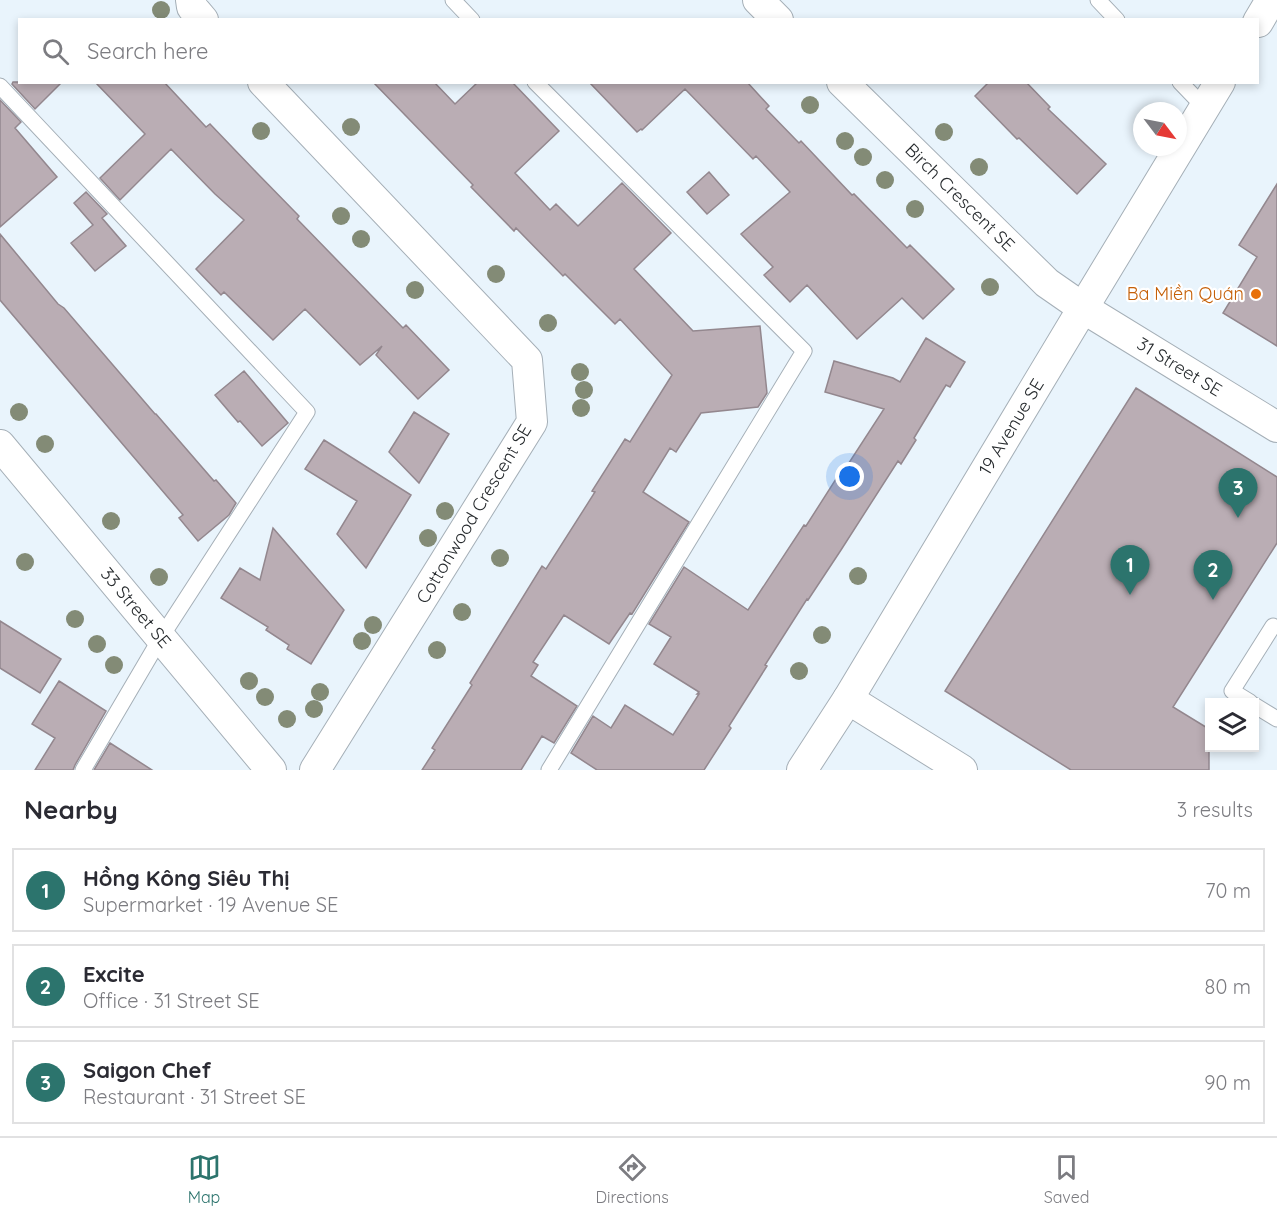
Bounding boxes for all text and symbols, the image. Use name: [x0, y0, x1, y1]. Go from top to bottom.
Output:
search box: [18, 18, 1259, 84]
icon: search: [39, 35, 72, 68]
text: Search here: [87, 37, 208, 65]
north arrow: [1133, 102, 1187, 156]
street label: Birch Crescent SE: [900, 138, 1020, 256]
place label: Ba Miền Quán: [1127, 282, 1244, 305]
marker: Ba Miền Quán: [1249, 287, 1263, 301]
street label: 31 Street SE: [1133, 332, 1226, 401]
street label: 19 Avenue SE: [973, 374, 1049, 479]
street label: Cottonwood Crescent SE: [411, 420, 536, 608]
your location: [835, 462, 864, 491]
pin: 3: [1218, 468, 1258, 518]
pin: 1: [1110, 546, 1150, 595]
pin: 2: [1194, 550, 1232, 600]
street label: 33 Street SE: [96, 562, 176, 653]
map controls: [1205, 698, 1259, 752]
button: layers: [1205, 698, 1259, 752]
text: Nearby: [24, 793, 118, 826]
text: 3 results: [1177, 797, 1253, 822]
text: Hồng Kông Siêu Thị: [83, 864, 290, 892]
text: 1: [42, 878, 49, 903]
text: 70 m: [1205, 878, 1251, 903]
text: Supermarket · 19 Avenue SE: [83, 892, 338, 917]
text: Excite: [83, 960, 145, 988]
text: 2: [40, 974, 51, 999]
text: 80 m: [1205, 974, 1251, 999]
text: Office · 31 Street SE: [83, 988, 260, 1013]
text: Saigon Chef: [83, 1056, 211, 1084]
text: 3: [40, 1070, 51, 1095]
text: 90 m: [1204, 1070, 1251, 1095]
text: Restaurant · 31 Street SE: [83, 1084, 306, 1109]
tab: Map: [188, 1151, 221, 1207]
tab: Directions: [596, 1151, 669, 1207]
tab: Saved: [1044, 1151, 1089, 1207]

